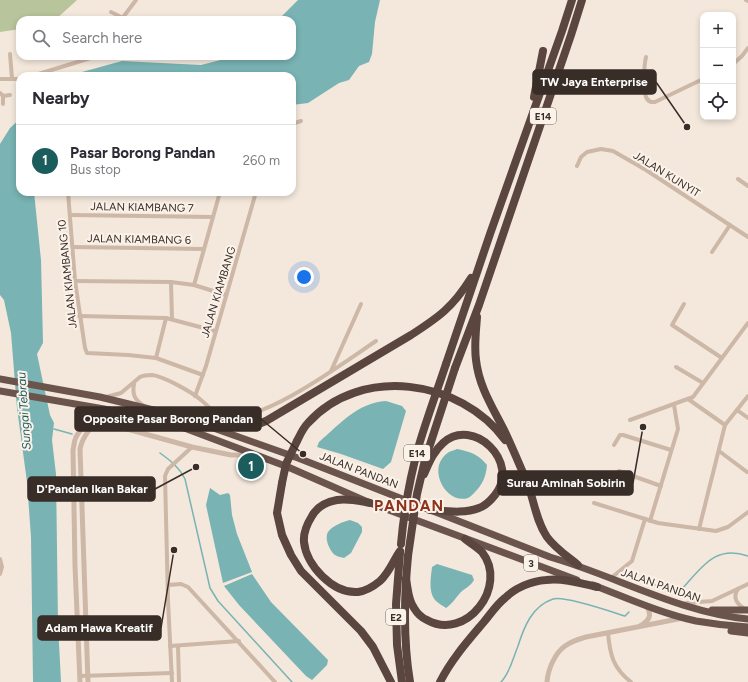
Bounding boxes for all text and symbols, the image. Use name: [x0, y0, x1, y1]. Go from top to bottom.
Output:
map controls: [700, 12, 736, 120]
button: +: [700, 12, 736, 48]
search box: [16, 16, 296, 60]
icon: search: [30, 27, 52, 49]
text: Search here: [62, 29, 142, 47]
button: −: [700, 48, 736, 84]
callout: TW Jaya Enterprise: [533, 70, 656, 94]
text: TW Jaya Enterprise: [540, 75, 648, 89]
button: locate: [700, 84, 736, 120]
text: Nearby: [32, 88, 90, 108]
road number: E14: [530, 108, 556, 124]
text: Pasar Borong Pandan: [70, 144, 215, 162]
street label: JALAN KUNYIT: [631, 149, 702, 200]
text: 1: [42, 153, 48, 168]
text: 260 m: [243, 153, 280, 168]
text: Bus stop: [70, 162, 121, 177]
street label: JALAN KIAMBANG 7: [90, 200, 194, 215]
street label: JALAN KIAMBANG 10: [55, 219, 80, 329]
street label: JALAN KIAMBANG 6: [87, 232, 191, 247]
street label: JALAN KIAMBANG: [198, 245, 239, 339]
your location: [294, 267, 314, 287]
water label: Sungai Tebrau: [14, 371, 34, 450]
callout: Opposite Pasar Borong Pandan: [75, 407, 261, 431]
text: Opposite Pasar Borong Pandan: [83, 412, 253, 426]
road number: E14: [404, 445, 430, 461]
street label: JALAN PANDAN: [318, 449, 400, 491]
pin: 1: [238, 451, 264, 481]
callout: Surau Aminah Sobirin: [498, 471, 633, 495]
text: Surau Aminah Sobirin: [507, 476, 626, 490]
callout: D'Pandan Ikan Bakar: [28, 477, 155, 501]
text: D'Pandan Ikan Bakar: [36, 482, 148, 496]
district label: PANDAN: [374, 497, 444, 515]
road number: 3: [524, 555, 538, 571]
street label: JALAN PANDAN: [619, 566, 702, 605]
road number: E2: [386, 609, 406, 625]
callout: Adam Hawa Kreatif: [38, 616, 161, 640]
text: Adam Hawa Kreatif: [45, 621, 153, 635]

